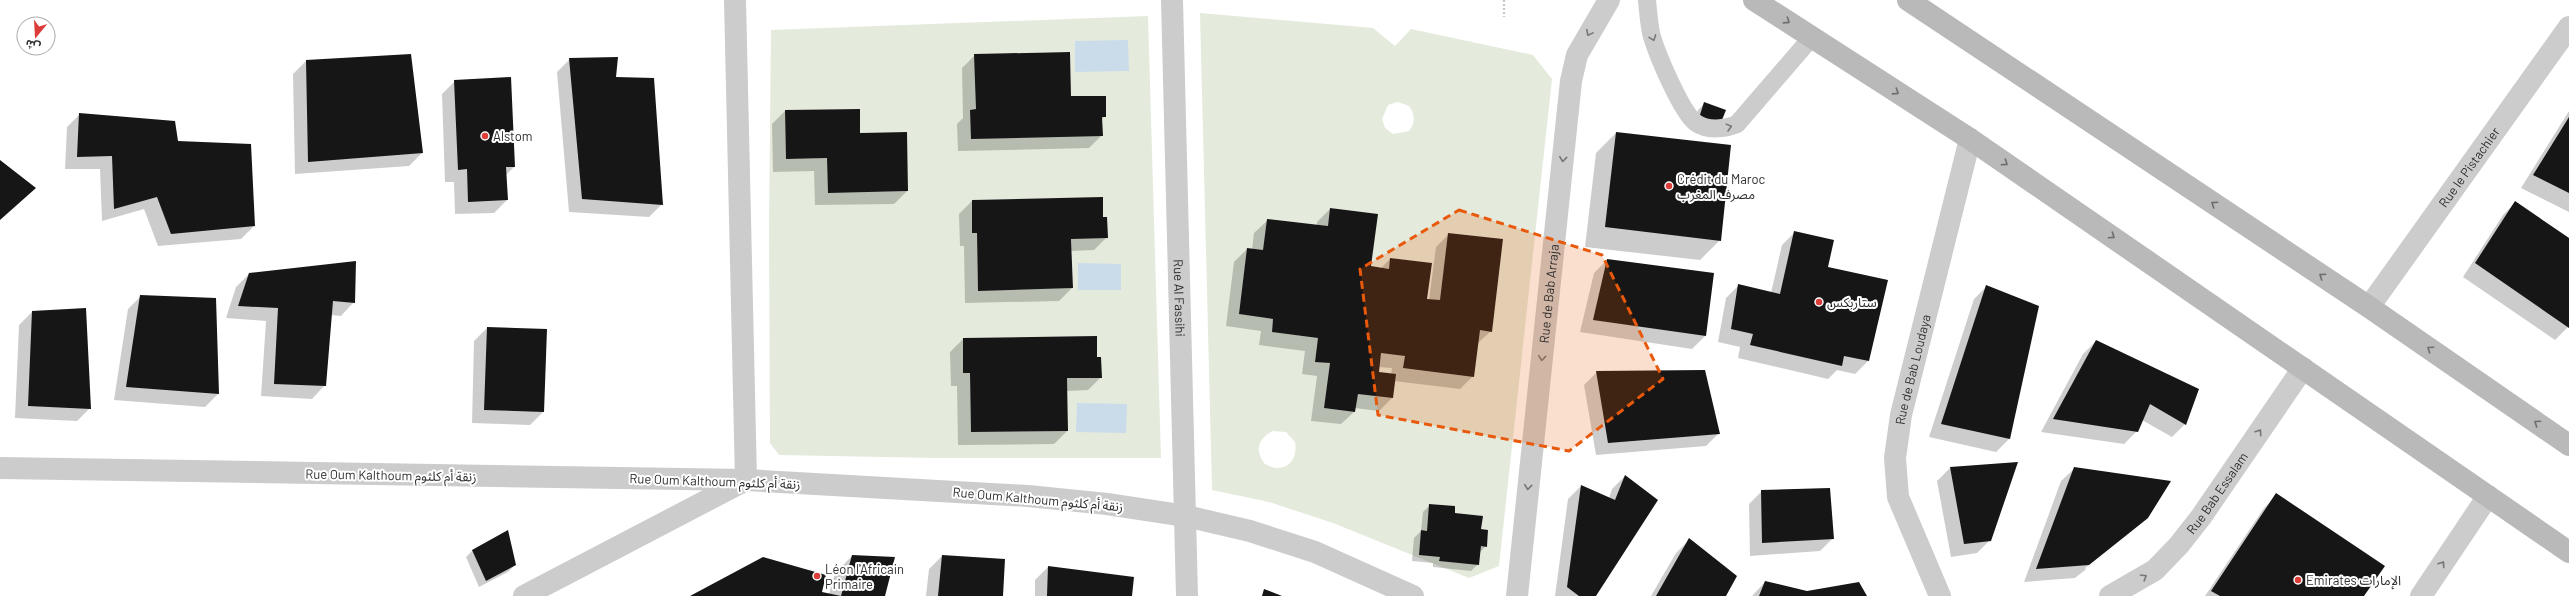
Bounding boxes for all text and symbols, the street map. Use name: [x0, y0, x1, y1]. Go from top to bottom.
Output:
north arrow: [16, 16, 56, 56]
one-way arrow: [1783, 16, 1790, 24]
one-way arrow: [1586, 29, 1594, 36]
one-way arrow: [1649, 35, 1657, 42]
text: ش: [24, 37, 42, 54]
one-way arrow: [1892, 87, 1899, 94]
one-way arrow: [1726, 123, 1732, 131]
street label: Rue le Pistachier: [2435, 124, 2503, 210]
place label: Alstom: [493, 128, 533, 144]
marker: Alstom: [480, 131, 490, 141]
one-way arrow: [1558, 156, 1567, 162]
one-way arrow: [2000, 158, 2007, 165]
place label: Crédit du Maroc مصرف المغرب: [1677, 171, 1766, 202]
marker: Crédit du Maroc مصرف المغرب: [1664, 181, 1674, 191]
one-way arrow: [2211, 201, 2218, 209]
one-way arrow: [2108, 232, 2115, 239]
street label: Rue de Bab Arraja: [1536, 243, 1562, 344]
street label: Rue Al Fassihi: [1171, 259, 1188, 337]
one-way arrow: [2320, 274, 2327, 281]
place label: ستاربكس: [1827, 294, 1877, 311]
marker: ستاربكس: [1814, 297, 1824, 307]
street label: Rue de Bab Loudaya: [1892, 313, 1934, 426]
one-way arrow: [2427, 346, 2434, 354]
one-way arrow: [1537, 355, 1546, 361]
one-way arrow: [2534, 420, 2541, 428]
one-way arrow: [2254, 430, 2261, 437]
street label: Rue Bab Essalam: [2183, 449, 2251, 537]
street label: Rue Oum Kalthoum زنقة أم كلثوم: [305, 466, 477, 486]
street label: Rue Oum Kalthoum زنقة أم كلثوم: [629, 470, 801, 494]
street label: Rue Oum Kalthoum زنقة أم كلثوم: [952, 484, 1124, 516]
one-way arrow: [1524, 484, 1533, 490]
place label: Léon l'Africain Primaire: [825, 561, 904, 592]
one-way arrow: [2438, 561, 2445, 568]
marker: Léon l'Africain Primaire: [812, 571, 822, 581]
place label: Emirates الإمارات: [2306, 572, 2401, 590]
one-way arrow: [2140, 574, 2147, 582]
marker: Emirates الإمارات: [2293, 575, 2303, 585]

